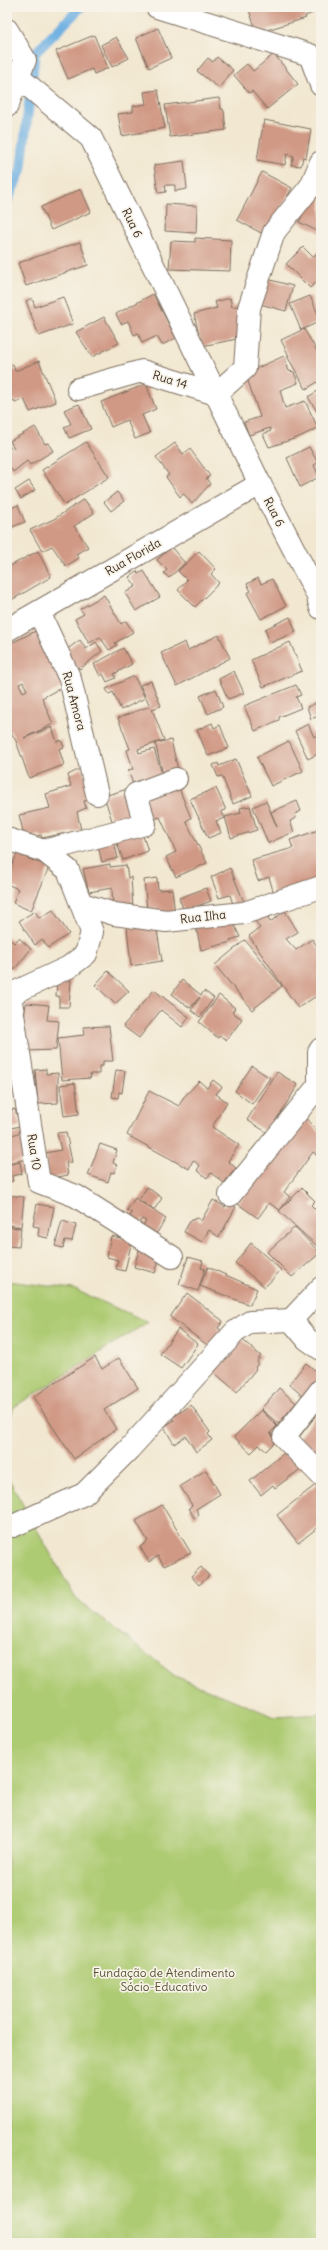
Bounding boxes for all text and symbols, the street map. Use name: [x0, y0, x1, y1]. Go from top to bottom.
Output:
street label: Rua 6: [119, 205, 146, 240]
street label: Rua 14: [151, 367, 190, 392]
street label: Rua 6: [261, 494, 288, 529]
street label: Rua Florida: [102, 535, 163, 579]
street label: Rua Amora: [59, 670, 90, 732]
street label: Rua Ilha: [179, 907, 227, 926]
street label: Rua 10: [24, 1133, 45, 1171]
park label: Fundação de Atendimento Sócio-Educativo: [93, 1965, 235, 1994]

